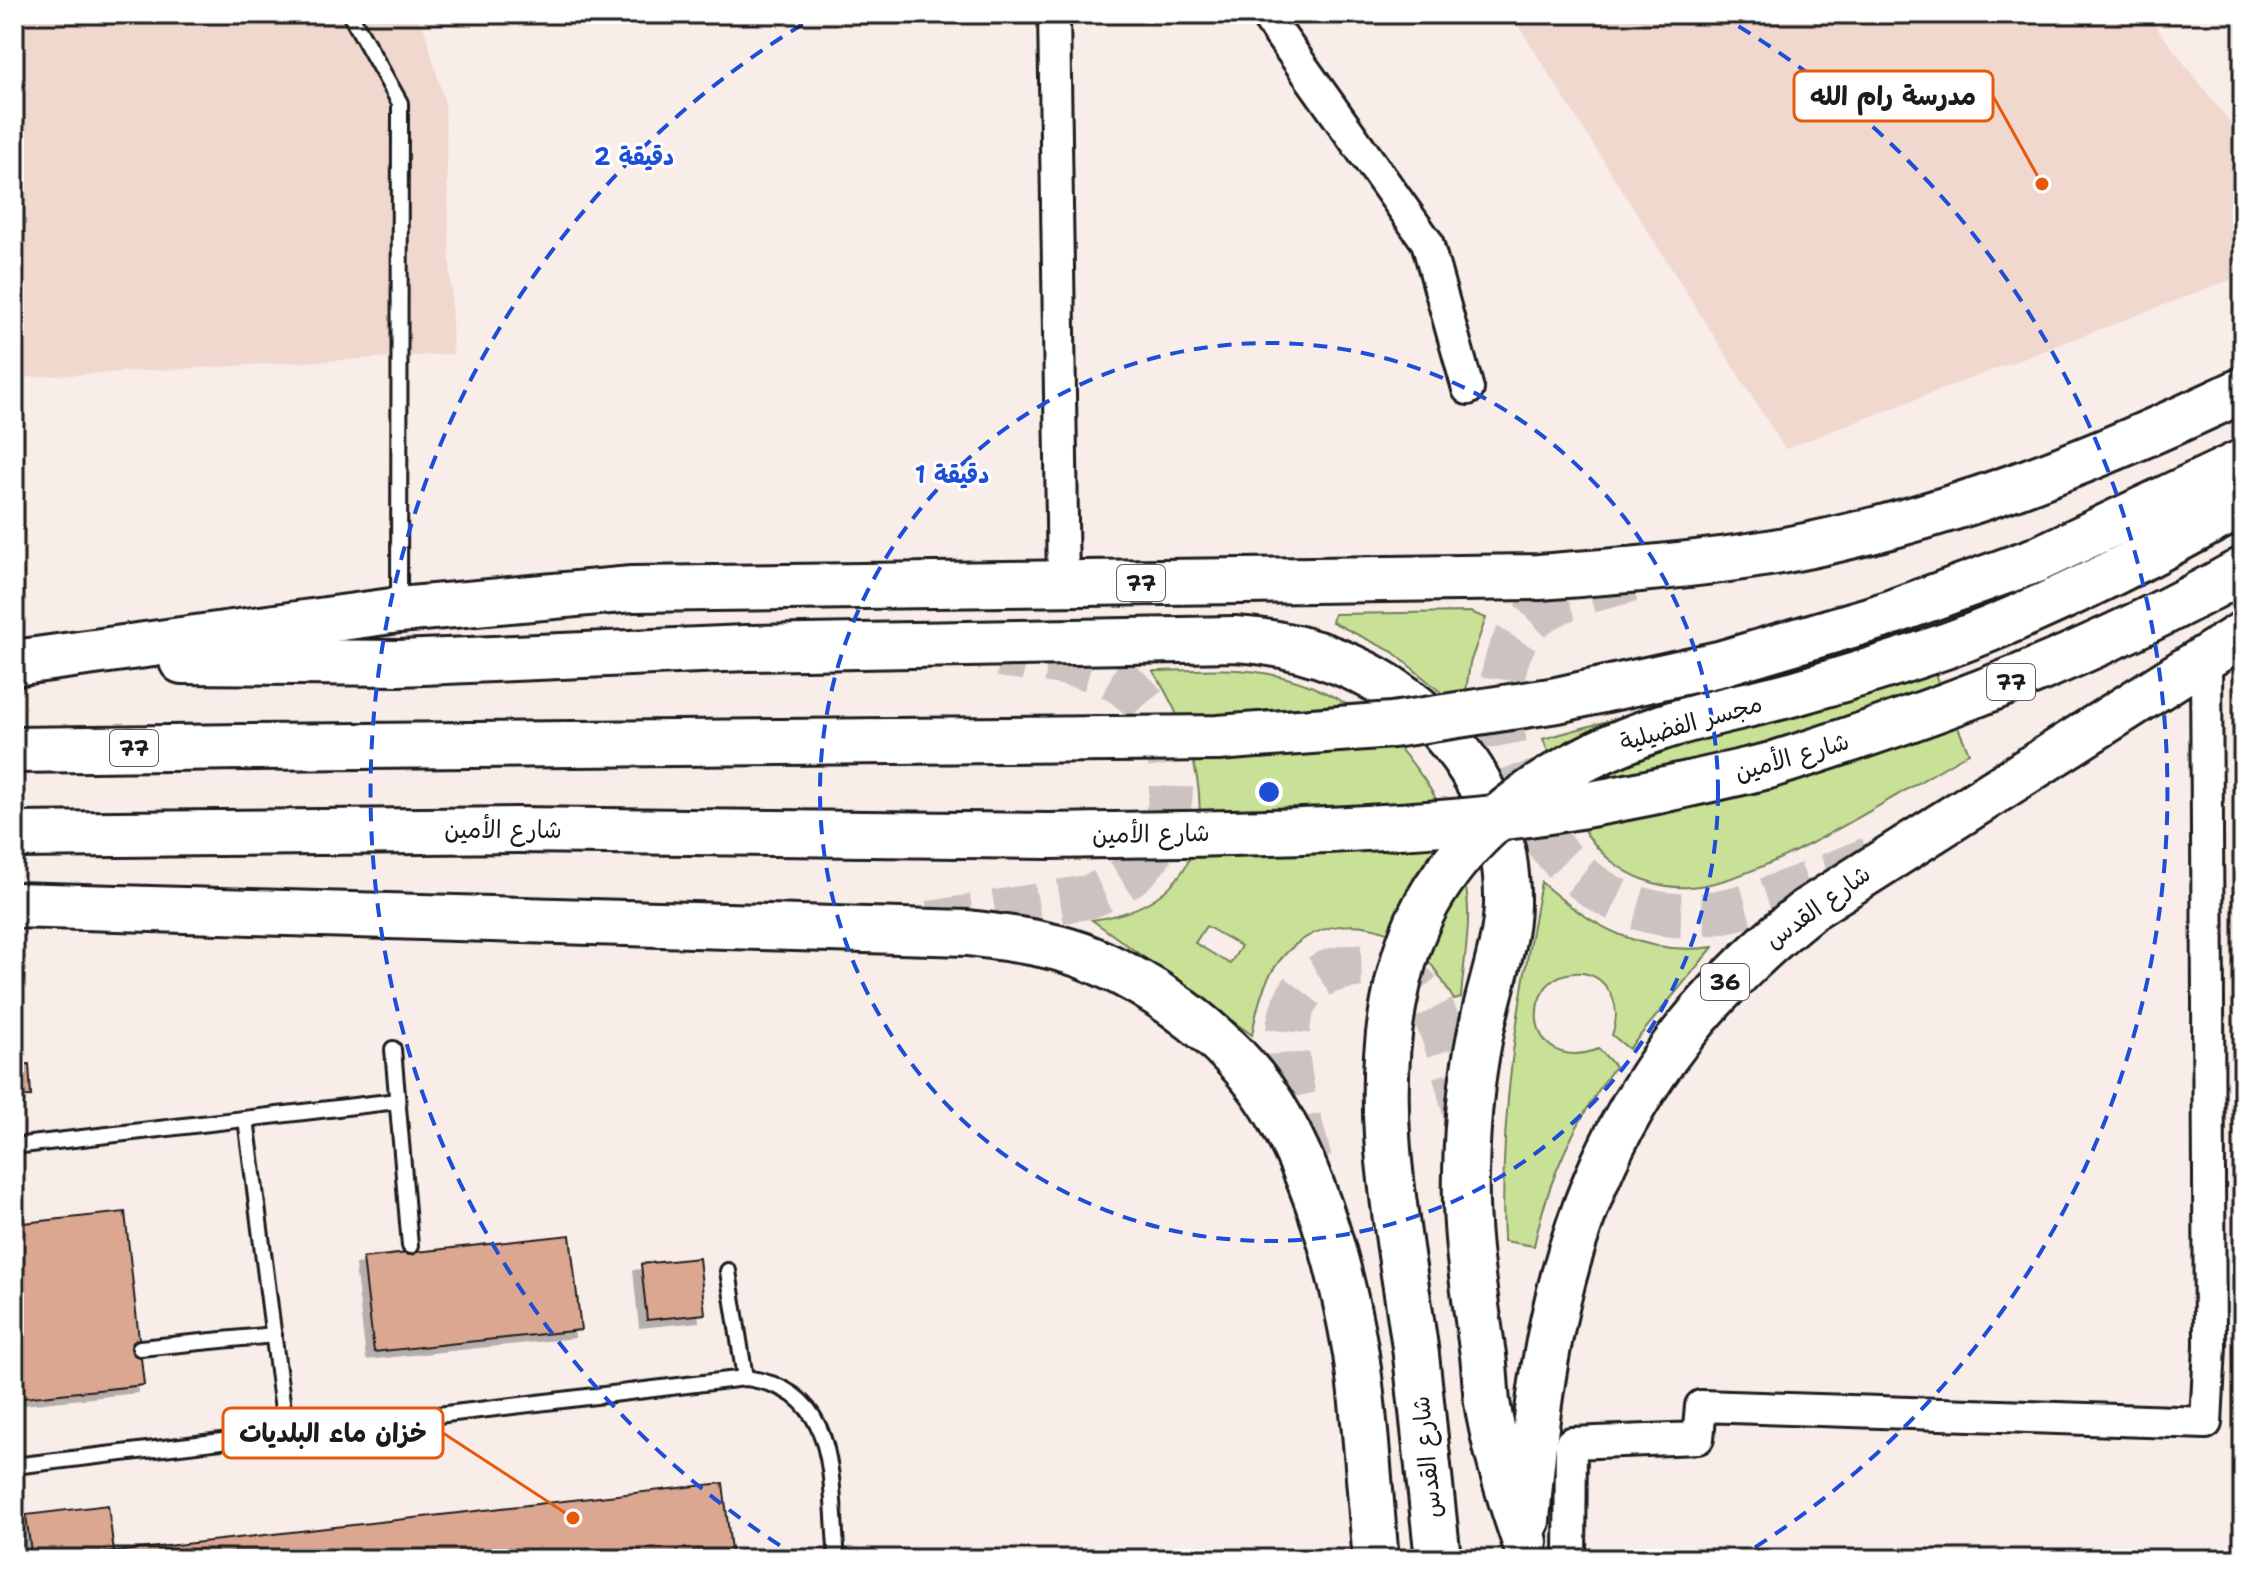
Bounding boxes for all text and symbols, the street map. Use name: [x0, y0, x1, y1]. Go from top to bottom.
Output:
callout: مدرسة رام الله: [1794, 71, 1993, 121]
text: مدرسة رام الله: [1810, 78, 1976, 116]
text: 2 دقيقة: [594, 141, 674, 173]
text: 1 دقيقة: [915, 459, 989, 491]
road number: 77: [1117, 565, 1165, 601]
road number: 77: [1987, 664, 2035, 700]
street label: مجسر الفضيلية: [1616, 687, 1766, 759]
street label: شارع الأمين: [1731, 724, 1853, 790]
road number: 77: [110, 730, 158, 766]
centre of rings: [1255, 778, 1283, 806]
street label: شارع الأمين: [444, 813, 562, 847]
street label: شارع الأمين: [1092, 816, 1210, 852]
street label: شارع القدس: [1759, 858, 1878, 957]
road number: 36: [1701, 964, 1749, 1000]
street label: شارع القدس: [1405, 1394, 1450, 1520]
callout: خزان ماء البلديات: [223, 1408, 443, 1458]
text: خزان ماء البلديات: [239, 1415, 427, 1450]

